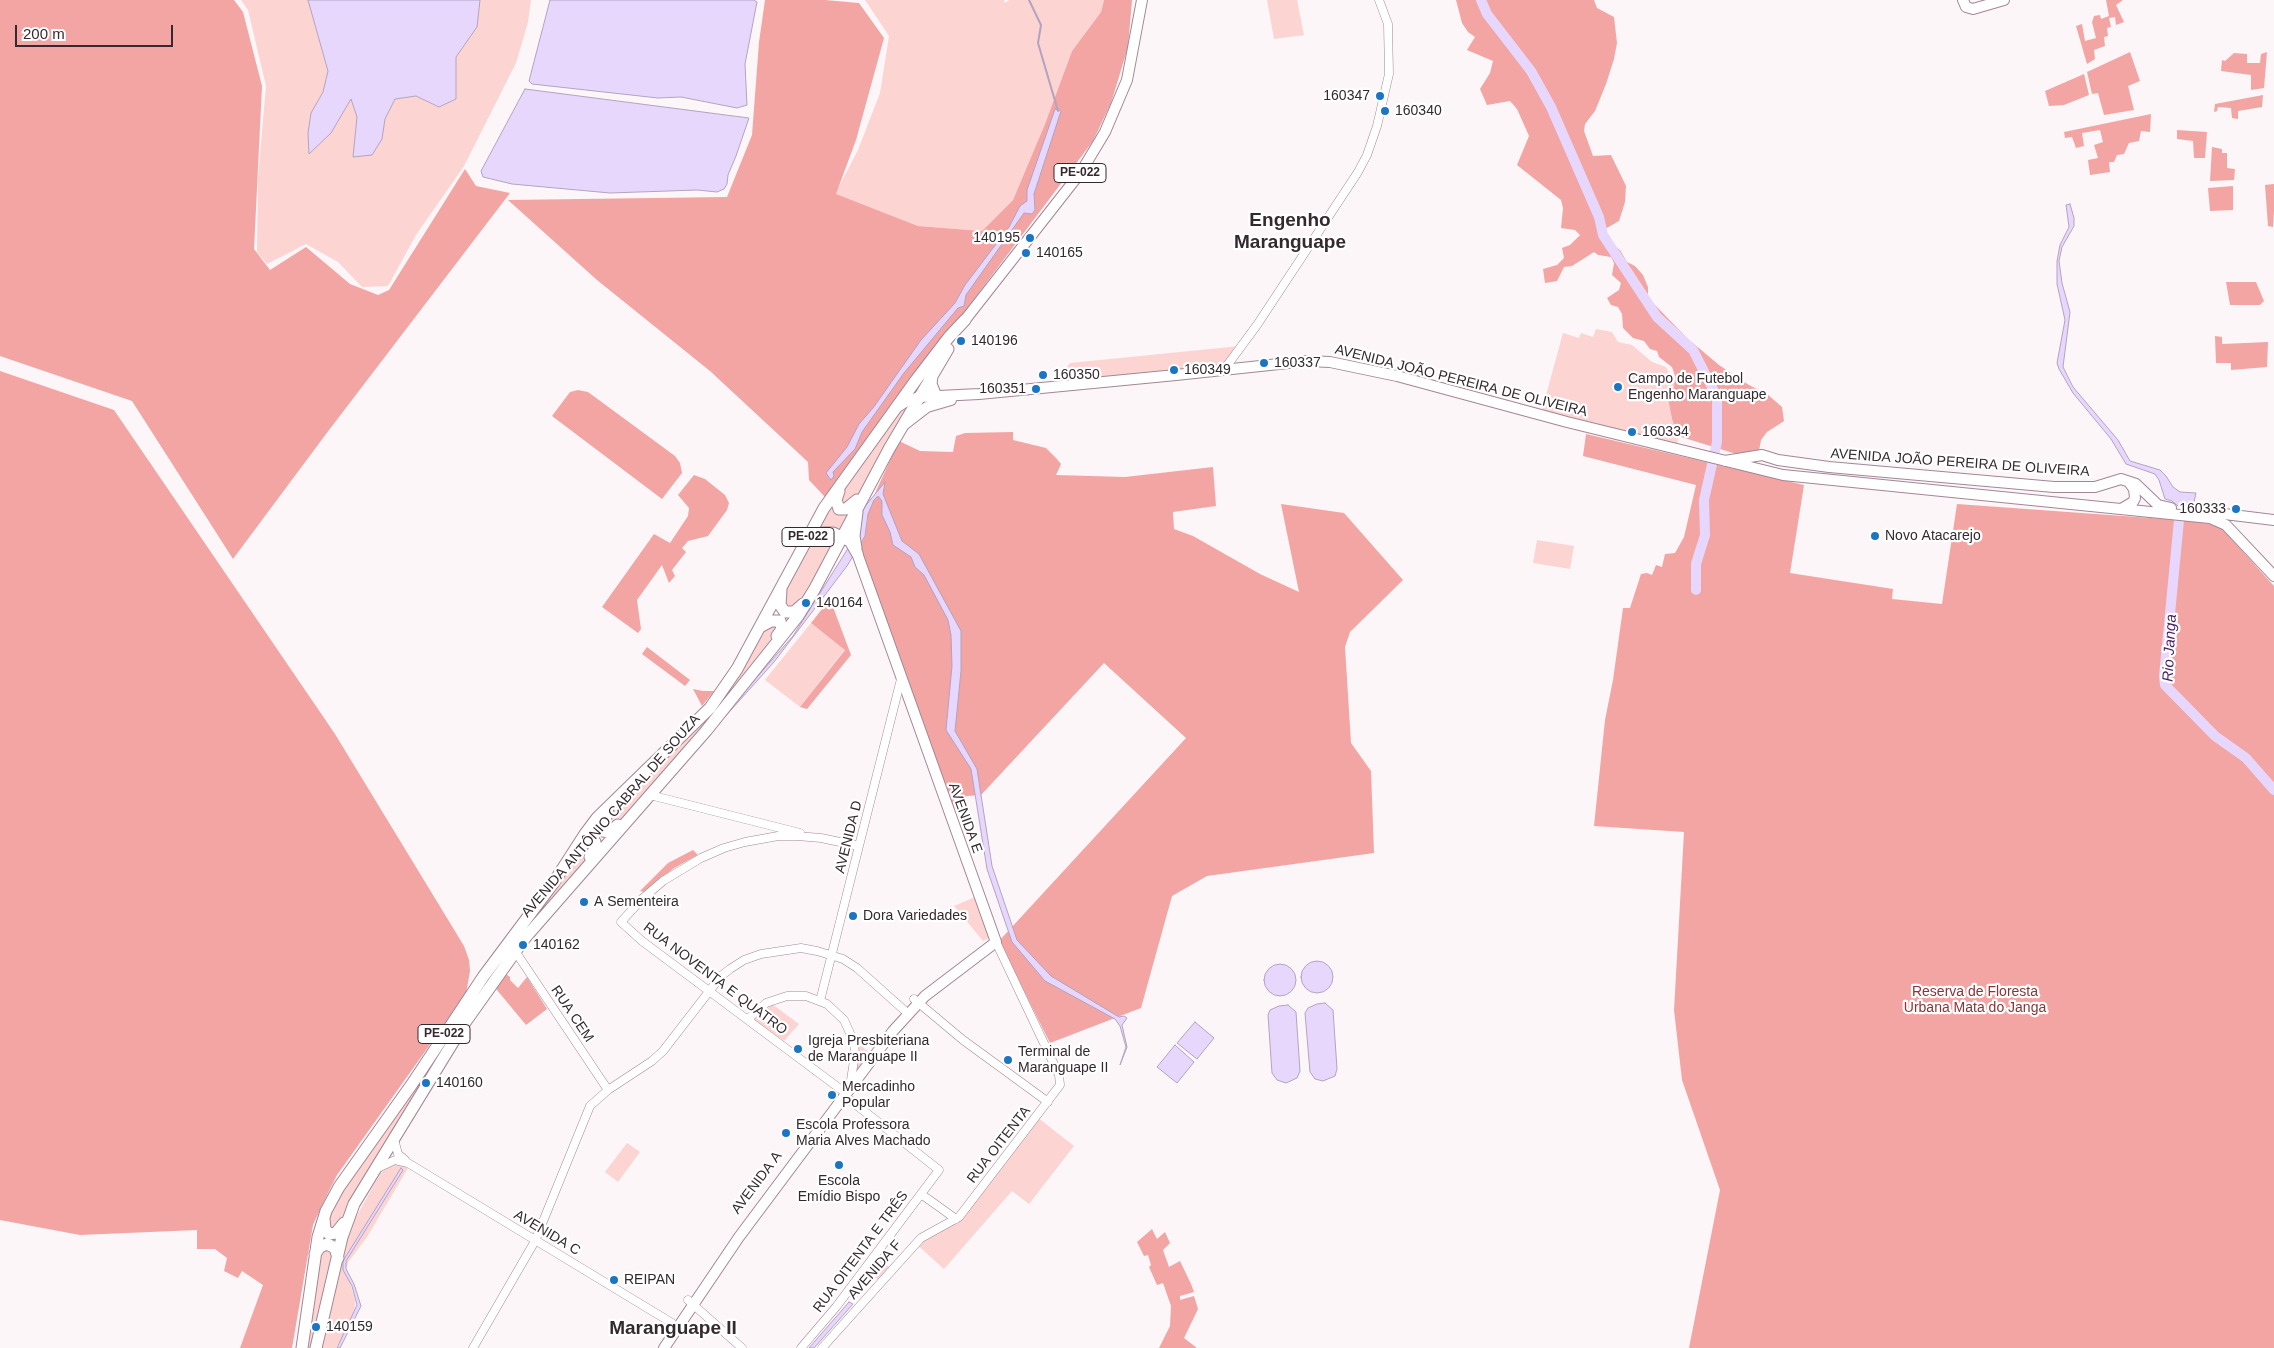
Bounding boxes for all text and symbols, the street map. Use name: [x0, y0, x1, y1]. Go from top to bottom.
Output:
scale bar: [18, 15, 175, 47]
text: 200 m: [23, 25, 65, 42]
place label: 160347: [1323, 88, 1370, 104]
marker: 160347: [1374, 90, 1386, 102]
place label: 160340: [1395, 103, 1442, 119]
marker: 160340: [1379, 105, 1391, 117]
road number: PE-022: [1054, 164, 1106, 182]
district label: Engenho Maranguape: [1234, 210, 1346, 254]
place label: 140195: [973, 230, 1020, 246]
marker: 140195: [1024, 232, 1036, 244]
place label: 140165: [1036, 245, 1083, 261]
marker: 140165: [1020, 247, 1032, 259]
place label: 140196: [971, 333, 1018, 349]
marker: 140196: [955, 335, 967, 347]
street label: AVENIDA JOÃO PEREIRA DE OLIVEIRA: [1333, 341, 1589, 421]
place label: 160337: [1274, 355, 1321, 371]
marker: 160337: [1258, 357, 1270, 369]
place label: 160349: [1184, 362, 1231, 378]
marker: 160349: [1168, 364, 1180, 376]
place label: 160350: [1053, 367, 1100, 383]
marker: 160350: [1037, 369, 1049, 381]
place label: Campo de Futebol Engenho Maranguape: [1628, 371, 1767, 404]
place label: 160351: [979, 381, 1026, 397]
marker: Campo de Futebol Engenho Maranguape: [1612, 381, 1624, 393]
marker: 160351: [1030, 383, 1042, 395]
place label: 160334: [1642, 424, 1689, 440]
marker: 160334: [1626, 426, 1638, 438]
street label: AVENIDA JOÃO PEREIRA DE OLIVEIRA: [1830, 446, 2090, 480]
place label: 160333: [2179, 501, 2226, 517]
marker: 160333: [2230, 503, 2242, 515]
road number: PE-022: [782, 528, 834, 546]
place label: Novo Atacarejo: [1885, 528, 1981, 544]
marker: Novo Atacarejo: [1869, 530, 1881, 542]
place label: 140164: [816, 595, 863, 611]
marker: 140164: [800, 597, 812, 609]
water label: Rio Janga: [2159, 614, 2181, 682]
street label: AVENIDA ANTÔNIO CABRAL DE SOUZA: [518, 711, 704, 921]
street label: AVENIDA E: [945, 781, 985, 855]
street label: AVENIDA D: [832, 799, 866, 875]
place label: A Sementeira: [594, 894, 679, 910]
marker: A Sementeira: [578, 896, 590, 908]
place label: Dora Variedades: [863, 908, 967, 924]
marker: Dora Variedades: [847, 910, 859, 922]
street label: RUA NOVENTA E QUATRO: [640, 919, 790, 1039]
place label: 140162: [533, 937, 580, 953]
marker: 140162: [517, 939, 529, 951]
street label: RUA CEM: [547, 983, 597, 1045]
park label: Reserva de Floresta Urbana Mata do Janga: [1904, 984, 2046, 1016]
road number: PE-022: [418, 1024, 470, 1044]
place label: Igreja Presbiteriana de Maranguape II: [808, 1033, 929, 1066]
marker: Igreja Presbiteriana de Maranguape II: [792, 1043, 804, 1055]
place label: Terminal de Maranguape II: [1018, 1044, 1108, 1076]
marker: Terminal de Maranguape II: [1002, 1054, 1014, 1066]
place label: 140160: [436, 1075, 483, 1091]
marker: 140160: [420, 1077, 432, 1089]
place label: Mercadinho Popular: [842, 1079, 915, 1112]
marker: Mercadinho Popular: [826, 1089, 838, 1101]
street label: RUA OITENTA: [964, 1103, 1034, 1187]
place label: Escola Professora Maria Alves Machado: [796, 1117, 931, 1150]
marker: Escola Professora Maria Alves Machado: [780, 1127, 792, 1139]
street label: AVENIDA A: [728, 1149, 786, 1217]
marker: Escola Emídio Bispo: [833, 1159, 845, 1171]
place label: Escola Emídio Bispo: [798, 1173, 880, 1206]
street label: RUA OITENTA E TRÊS: [810, 1188, 912, 1316]
street label: AVENIDA C: [511, 1207, 583, 1259]
street label: AVENIDA F: [845, 1237, 905, 1303]
place label: REIPAN: [624, 1272, 675, 1288]
marker: REIPAN: [608, 1274, 620, 1286]
district label: Maranguape II: [609, 1318, 737, 1340]
place label: 140159: [326, 1319, 373, 1335]
marker: 140159: [310, 1321, 322, 1333]

